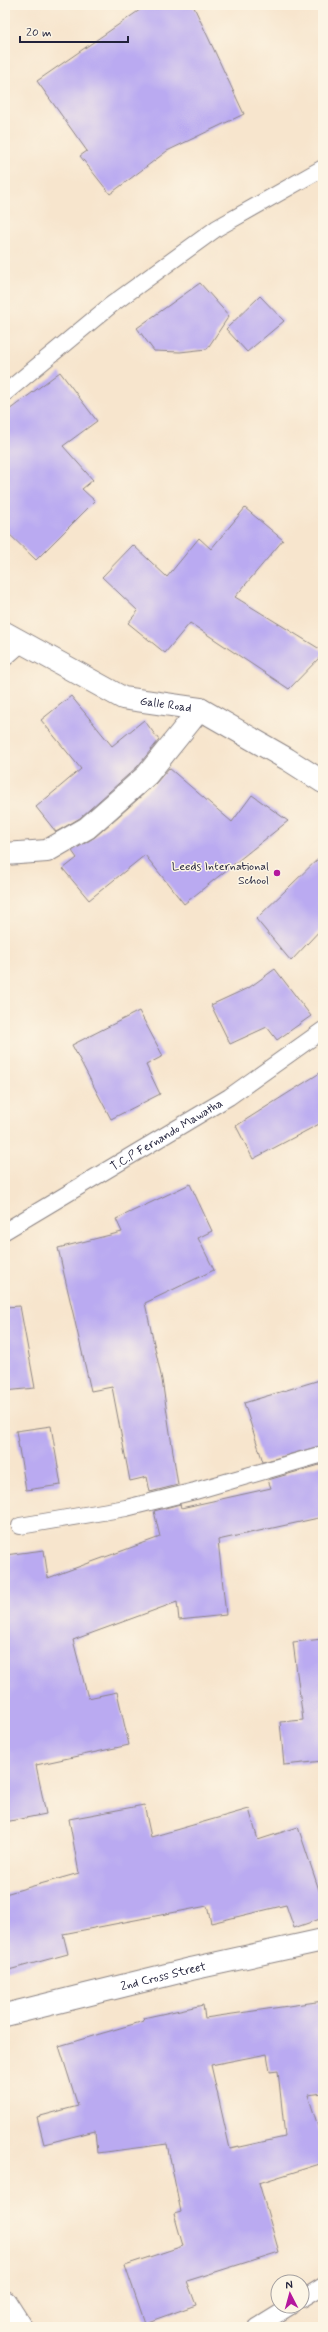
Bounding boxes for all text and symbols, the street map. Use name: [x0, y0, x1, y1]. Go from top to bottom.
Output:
scale bar: [20, 18, 128, 44]
text: 20 m: [26, 25, 52, 41]
street label: Galle Road: [139, 694, 193, 717]
place label: Leeds International School: [172, 859, 269, 889]
marker: Leeds International School: [272, 868, 282, 878]
street label: T.C.P Fernando Mawatha: [108, 1096, 226, 1175]
street label: 2nd Cross Street: [119, 1959, 208, 1995]
north arrow: [270, 2274, 310, 2314]
text: N: [285, 2278, 293, 2292]

